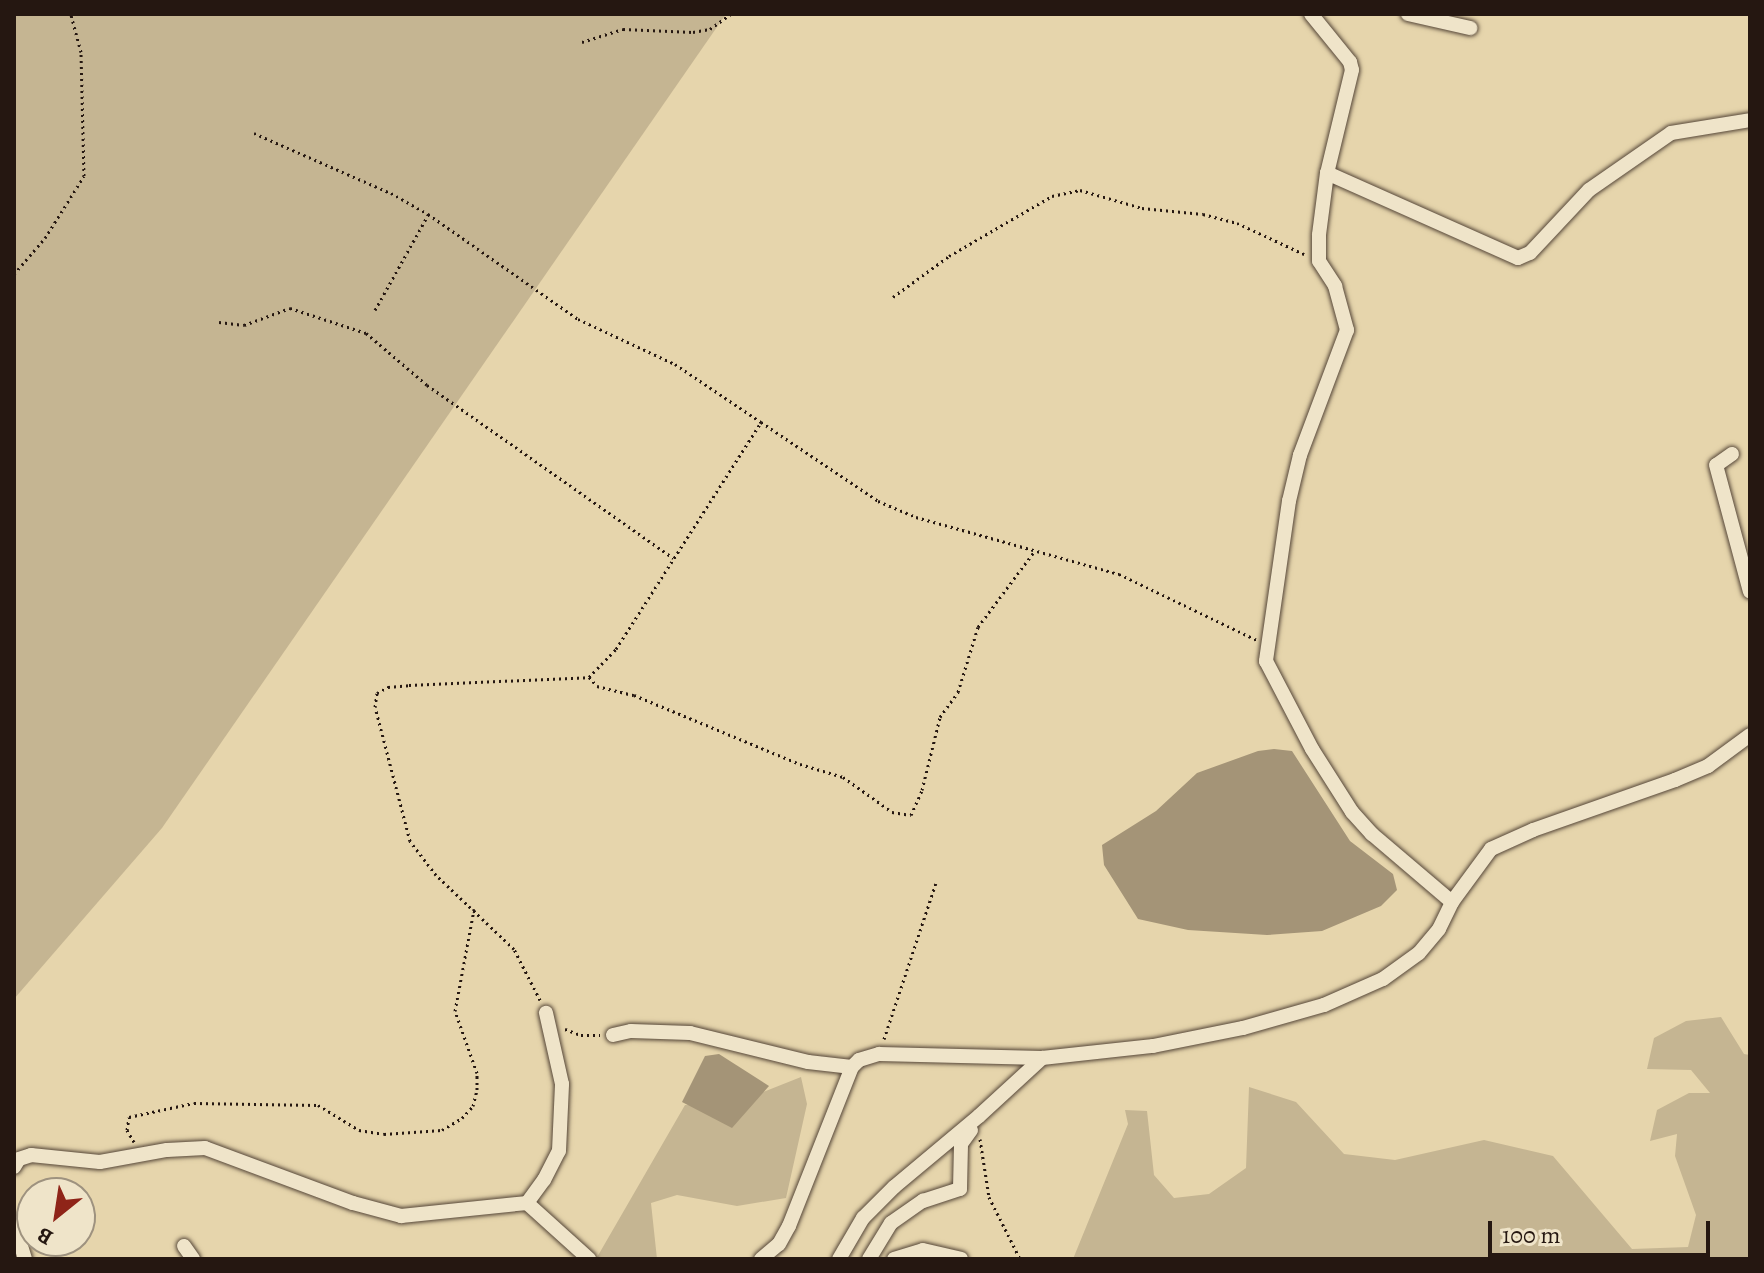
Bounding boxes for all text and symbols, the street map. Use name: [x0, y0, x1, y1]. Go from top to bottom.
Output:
north arrow: [16, 1177, 96, 1257]
scale bar: [1492, 1205, 1714, 1255]
text: 100 m: [1502, 1219, 1561, 1251]
text: B: [32, 1220, 58, 1252]

